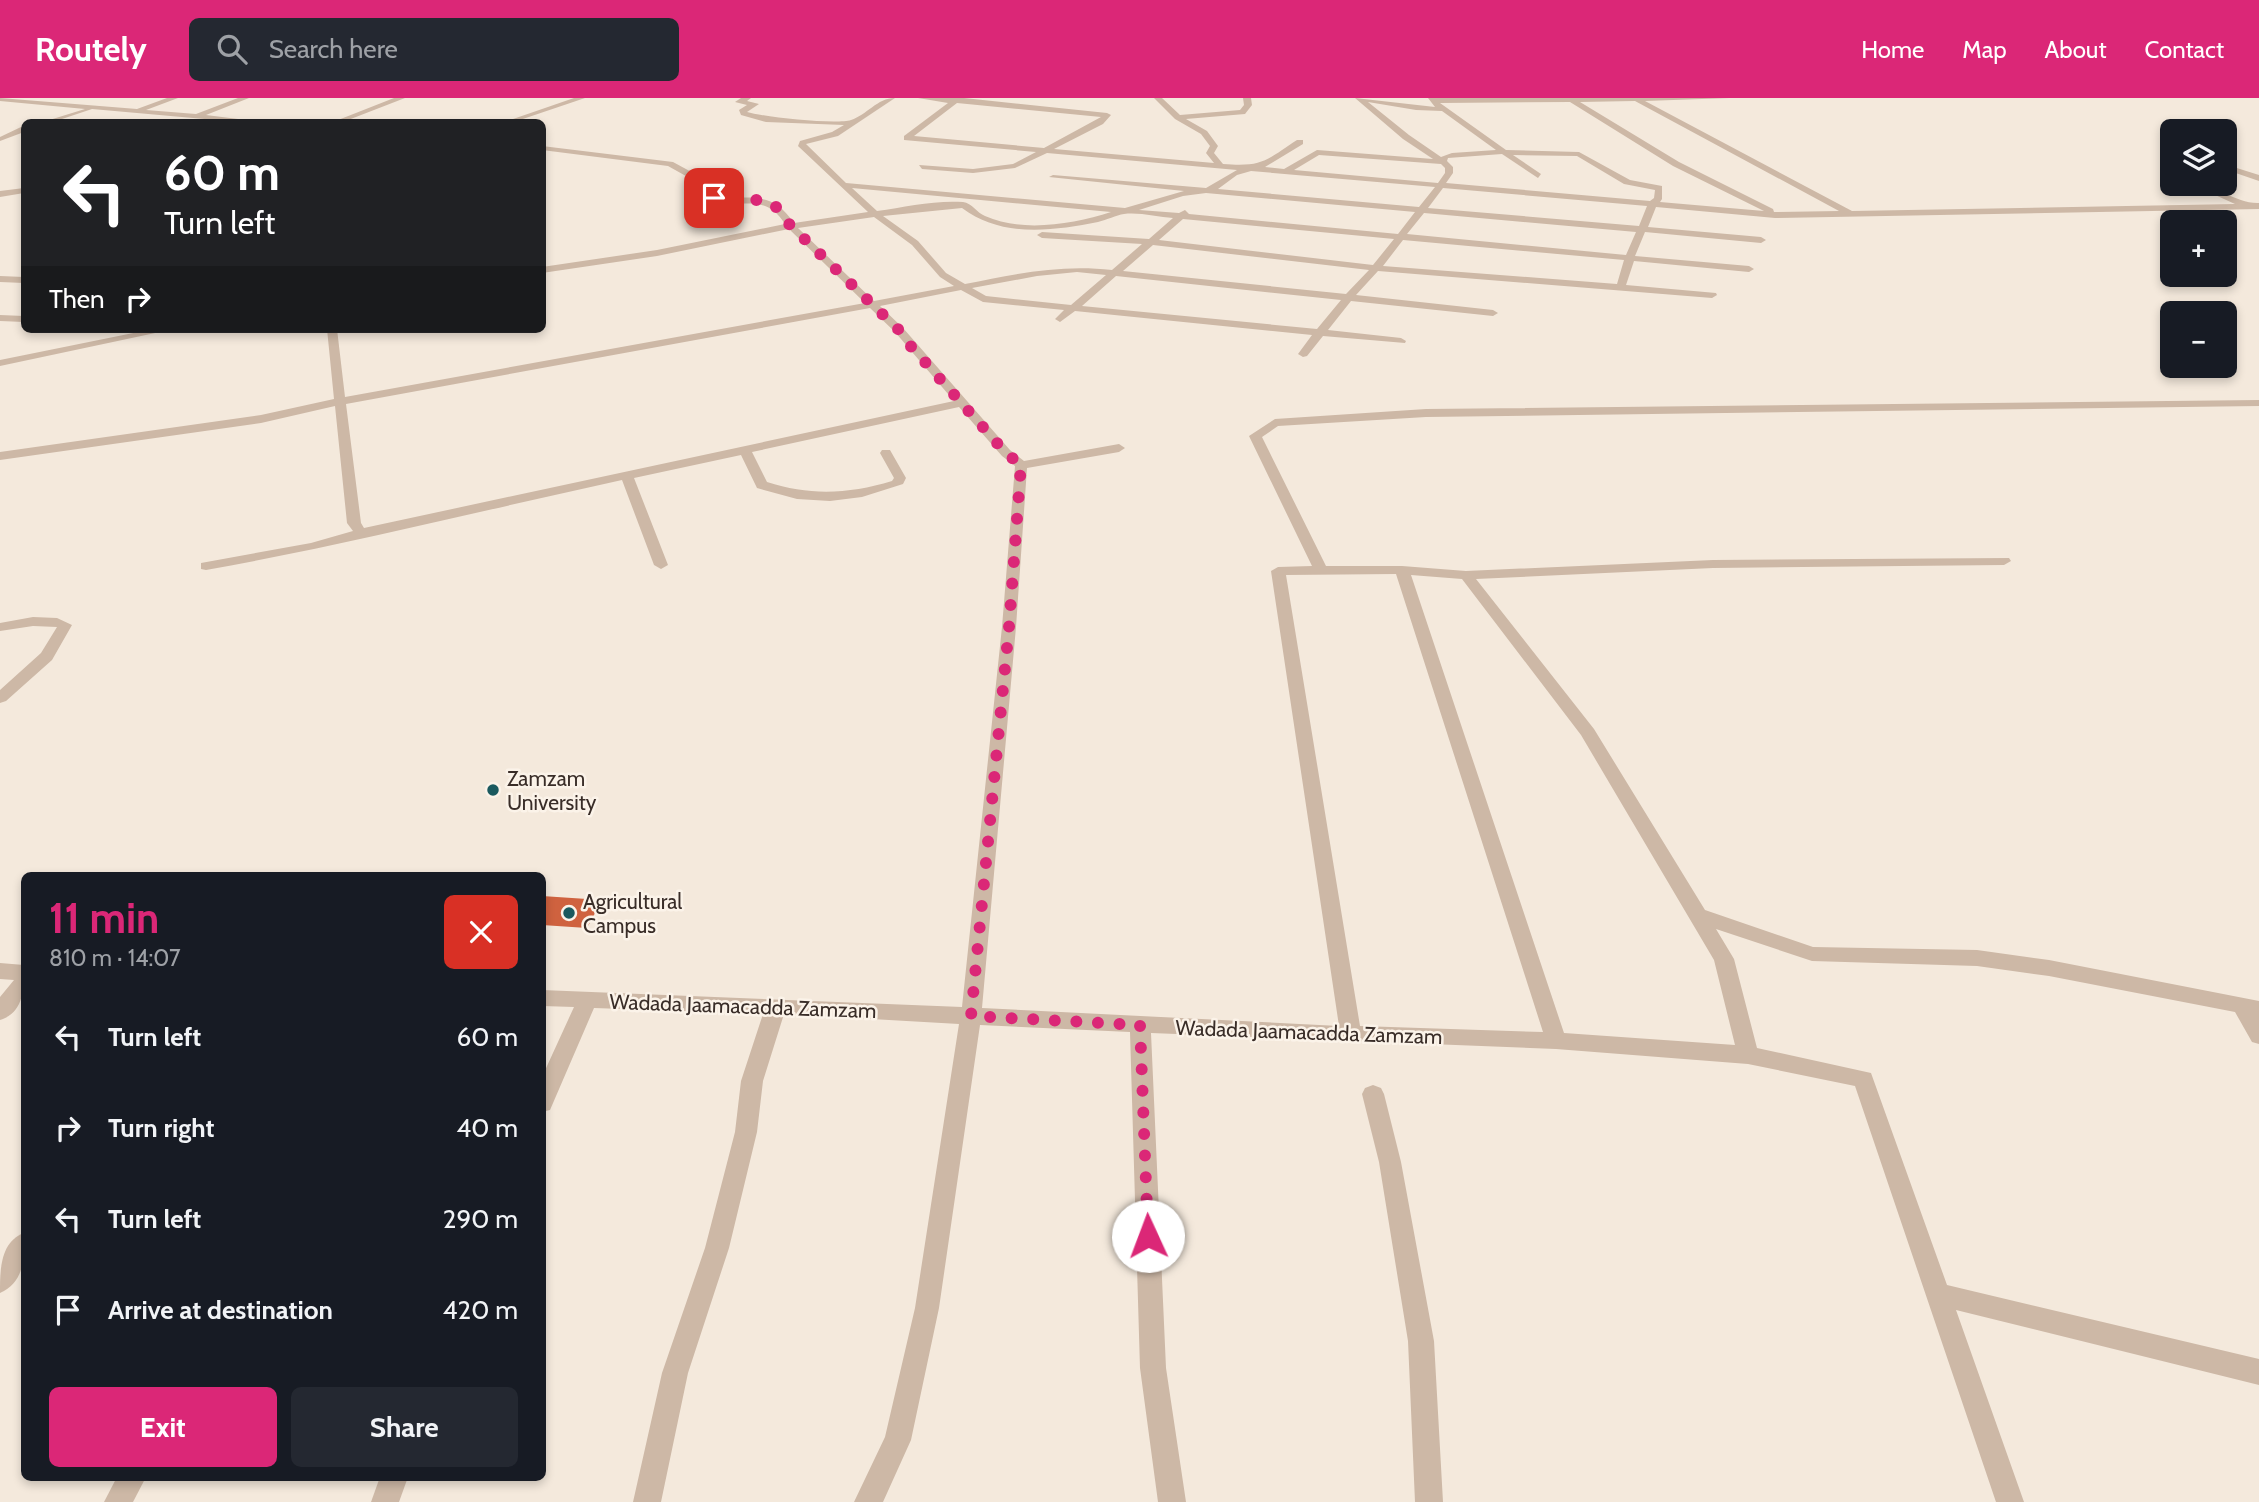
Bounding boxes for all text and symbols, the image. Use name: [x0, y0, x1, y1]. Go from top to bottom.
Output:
search box: [189, 18, 679, 81]
text: Routely: [35, 29, 147, 69]
icon: search: [213, 30, 251, 68]
text: Search here: [269, 33, 398, 65]
text: Home: [1861, 35, 1924, 64]
text: Map: [1962, 35, 2007, 64]
text: About: [2045, 35, 2107, 64]
text: Contact: [2145, 35, 2224, 64]
map controls: [2160, 119, 2237, 378]
button: layers: [2160, 119, 2237, 196]
text: 60 m: [164, 143, 280, 202]
icon: left: [49, 147, 140, 238]
pin: [684, 168, 744, 228]
icon: arrive: [695, 179, 733, 217]
text: Turn left: [164, 203, 275, 242]
button: +: [2160, 210, 2237, 287]
icon: right: [119, 280, 157, 318]
text: Then: [49, 283, 105, 315]
button: −: [2160, 301, 2237, 378]
place label: Zamzam University: [507, 766, 597, 815]
marker: Zamzam University: [485, 782, 501, 798]
place label: Agricultural Campus: [583, 889, 682, 938]
text: 11 min: [49, 892, 159, 944]
button: close: [444, 895, 518, 969]
marker: Agricultural Campus: [561, 905, 577, 921]
text: 810 m · 14:07: [49, 944, 181, 972]
street label: Wadada Jaamacadda Zamzam: [609, 989, 877, 1023]
street label: Wadada Jaamacadda Zamzam: [1175, 1015, 1443, 1049]
icon: left: [49, 1018, 87, 1056]
text: Turn left: [108, 1021, 201, 1053]
text: 60 m: [456, 1021, 518, 1053]
icon: right: [49, 1109, 87, 1147]
text: Turn right: [108, 1112, 214, 1144]
text: 40 m: [456, 1112, 518, 1144]
position arrow: [1111, 1199, 1185, 1273]
icon: left: [49, 1200, 87, 1238]
text: Turn left: [108, 1203, 201, 1235]
text: 290 m: [443, 1203, 518, 1235]
icon: arrive: [49, 1291, 87, 1329]
text: Arrive at destination: [108, 1294, 333, 1326]
text: 420 m: [443, 1294, 518, 1326]
button: Exit: [49, 1387, 277, 1467]
button: Share: [291, 1387, 518, 1467]

